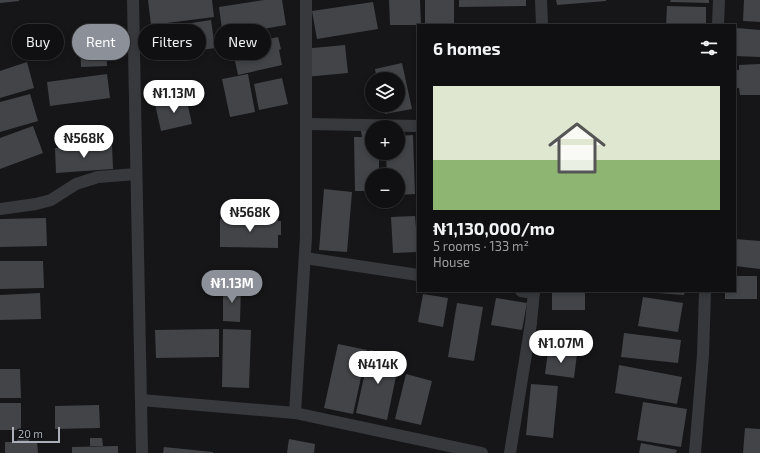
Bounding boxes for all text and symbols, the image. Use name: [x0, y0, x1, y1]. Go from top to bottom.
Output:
chip: Buy: [12, 24, 64, 60]
chip: Rent: [72, 24, 130, 60]
chip: Filters: [138, 24, 206, 60]
chip: New: [214, 24, 271, 60]
icon: filters: [698, 37, 720, 59]
text: 6 homes: [433, 38, 501, 58]
map controls: [365, 72, 405, 208]
button: layers: [365, 72, 405, 112]
pin: ₦1.13M: [141, 80, 207, 114]
text: ₦1.13M: [152, 85, 196, 101]
icon: home: [541, 112, 613, 184]
button: +: [365, 120, 405, 160]
pin: ₦568K: [56, 125, 112, 159]
text: ₦568K: [63, 130, 105, 146]
button: −: [365, 168, 405, 208]
pin: ₦568K: [222, 199, 278, 233]
text: ₦568K: [229, 204, 271, 220]
text: ₦1,130,000/mo: [433, 218, 555, 238]
text: 5 rooms · 133 m²: [433, 238, 529, 254]
text: House: [433, 254, 470, 270]
pin: ₦1.13M: [199, 270, 265, 304]
text: ₦1.13M: [210, 275, 254, 291]
pin: ₦1.07M: [528, 330, 594, 364]
text: ₦1.07M: [538, 335, 584, 351]
pin: ₦414K: [350, 351, 406, 385]
text: ₦414K: [358, 356, 398, 372]
scale bar: [12, 425, 60, 444]
text: 20 m: [18, 427, 43, 440]

